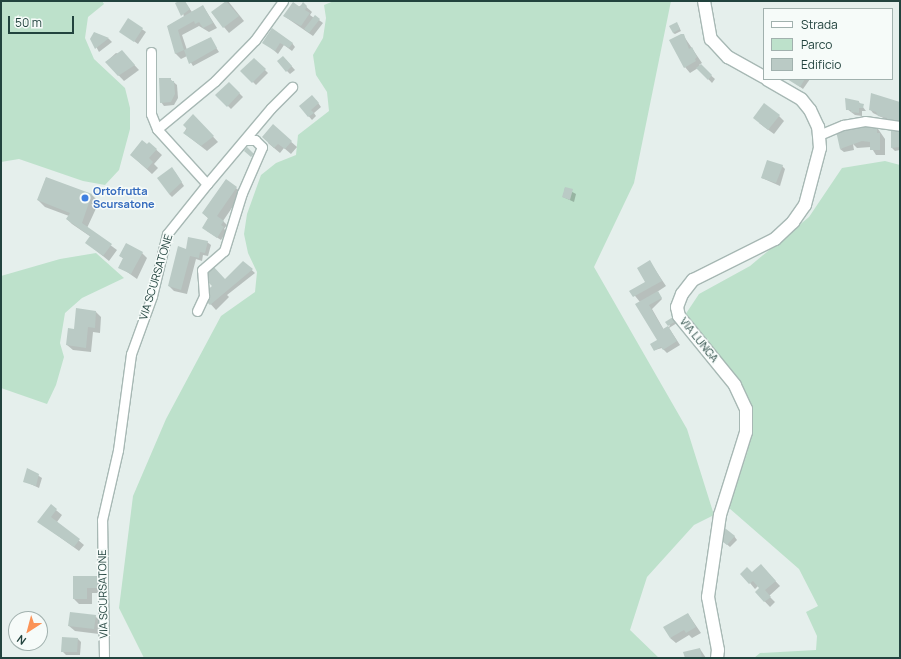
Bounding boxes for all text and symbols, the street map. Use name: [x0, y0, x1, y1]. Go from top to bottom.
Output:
scale bar: [10, 8, 76, 34]
legend: [763, 8, 893, 80]
text: 50 m: [15, 14, 42, 31]
text: Strada: [801, 16, 838, 33]
text: Parco: [801, 36, 832, 53]
text: Edificio: [801, 56, 841, 73]
place label: Ortofrutta Scursatone: [93, 185, 155, 211]
marker: Ortofrutta Scursatone: [80, 193, 90, 203]
street label: VIA SCURSATONE: [137, 232, 175, 322]
street label: VIA LUNGA: [677, 315, 721, 365]
street label: VIA SCURSATONE: [96, 549, 110, 639]
north arrow: [8, 611, 48, 651]
text: N: [14, 632, 29, 649]

